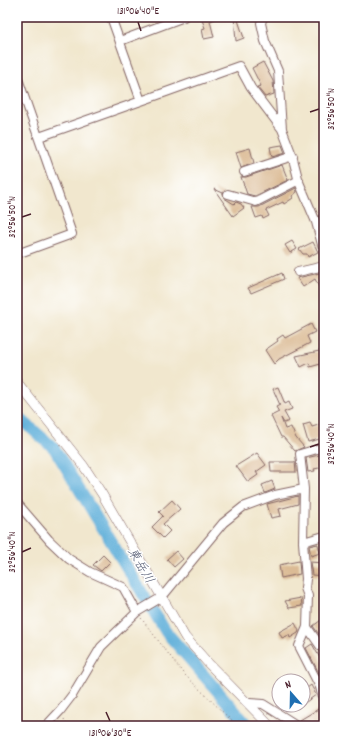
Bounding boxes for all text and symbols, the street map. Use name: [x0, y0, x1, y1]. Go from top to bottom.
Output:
text: 131°06'40"E: [117, 5, 159, 19]
text: 32°56'50"N: [325, 88, 339, 130]
text: 32°56'50"N: [6, 196, 20, 238]
text: 32°56'40"N: [325, 423, 339, 465]
text: 32°56'40"N: [6, 531, 20, 573]
water label: 東岳川: [122, 545, 158, 588]
north arrow: [271, 673, 311, 713]
text: N: [283, 677, 294, 694]
text: 131°06'30"E: [89, 727, 132, 741]

